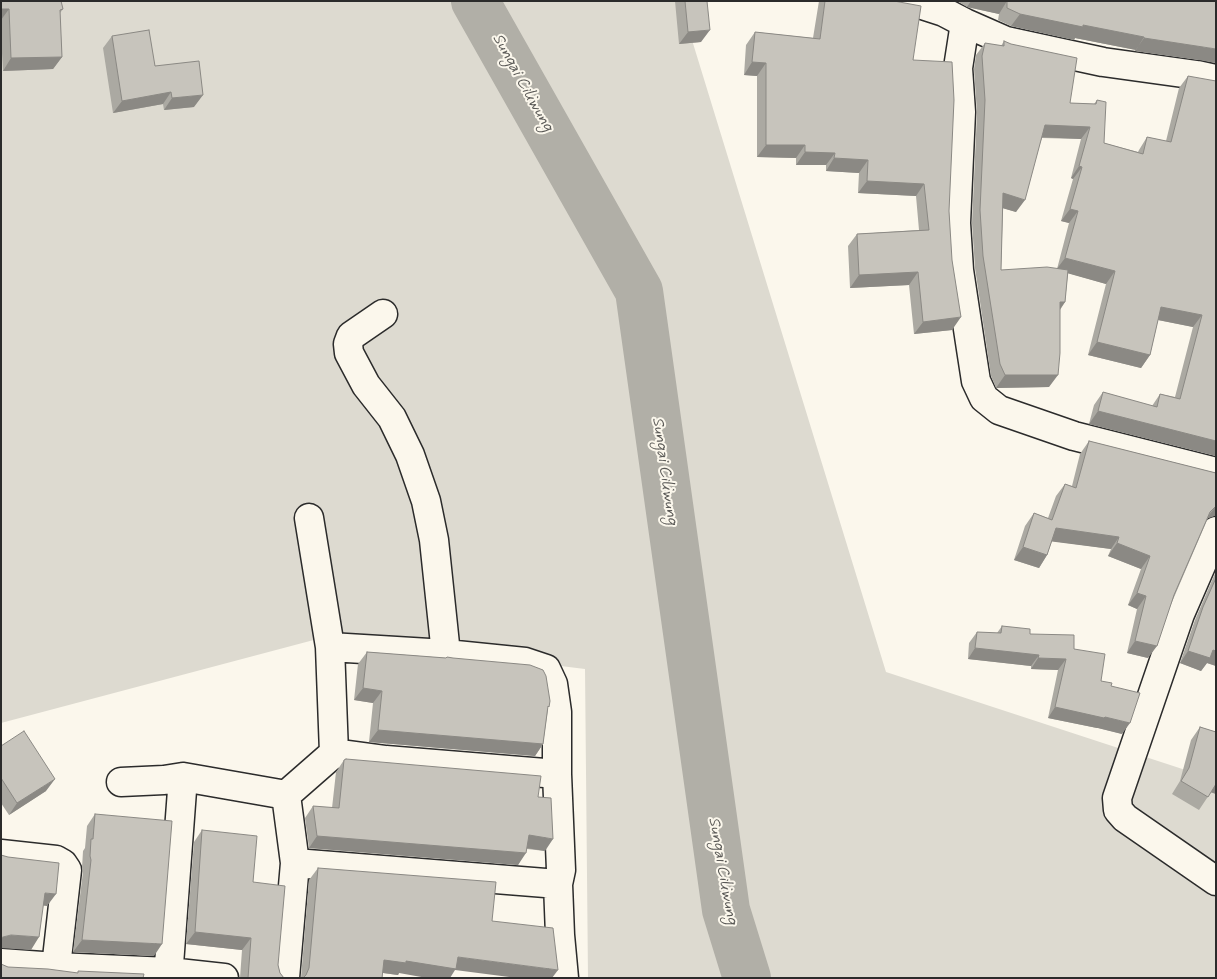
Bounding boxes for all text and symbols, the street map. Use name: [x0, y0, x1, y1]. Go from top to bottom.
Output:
water label: Sungai Ciliwung: [487, 31, 557, 135]
water label: Sungai Ciliwung: [647, 416, 681, 526]
water label: Sungai Ciliwung: [703, 816, 741, 926]

